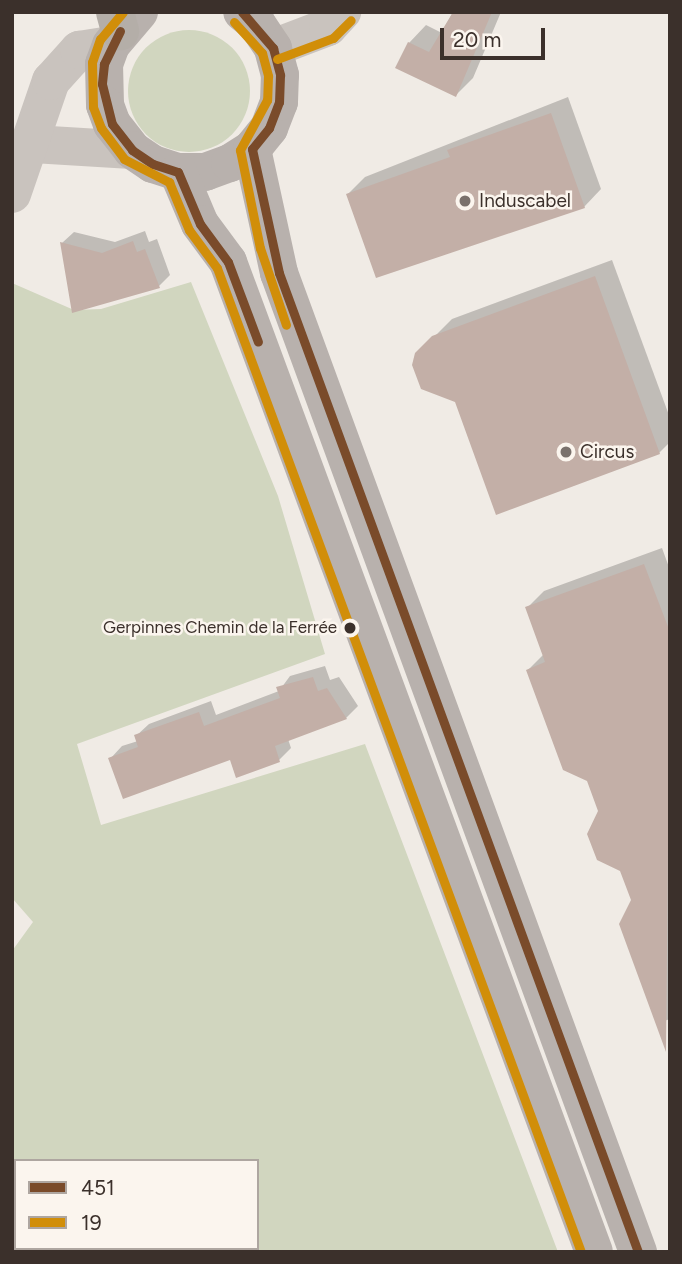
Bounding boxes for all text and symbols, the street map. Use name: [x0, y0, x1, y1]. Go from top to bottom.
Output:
scale bar: [444, 14, 549, 58]
text: 20 m: [453, 27, 501, 52]
place label: Induscabel: [479, 190, 571, 212]
marker: Induscabel: [457, 193, 473, 209]
place label: Circus: [580, 441, 634, 463]
marker: Circus: [558, 444, 574, 460]
place label: Gerpinnes Chemin de la Ferrée: [103, 618, 337, 638]
marker: Gerpinnes Chemin de la Ferrée: [343, 621, 357, 635]
legend: [14, 1159, 259, 1250]
text: 451: [81, 1175, 115, 1200]
text: 19: [81, 1210, 102, 1235]

